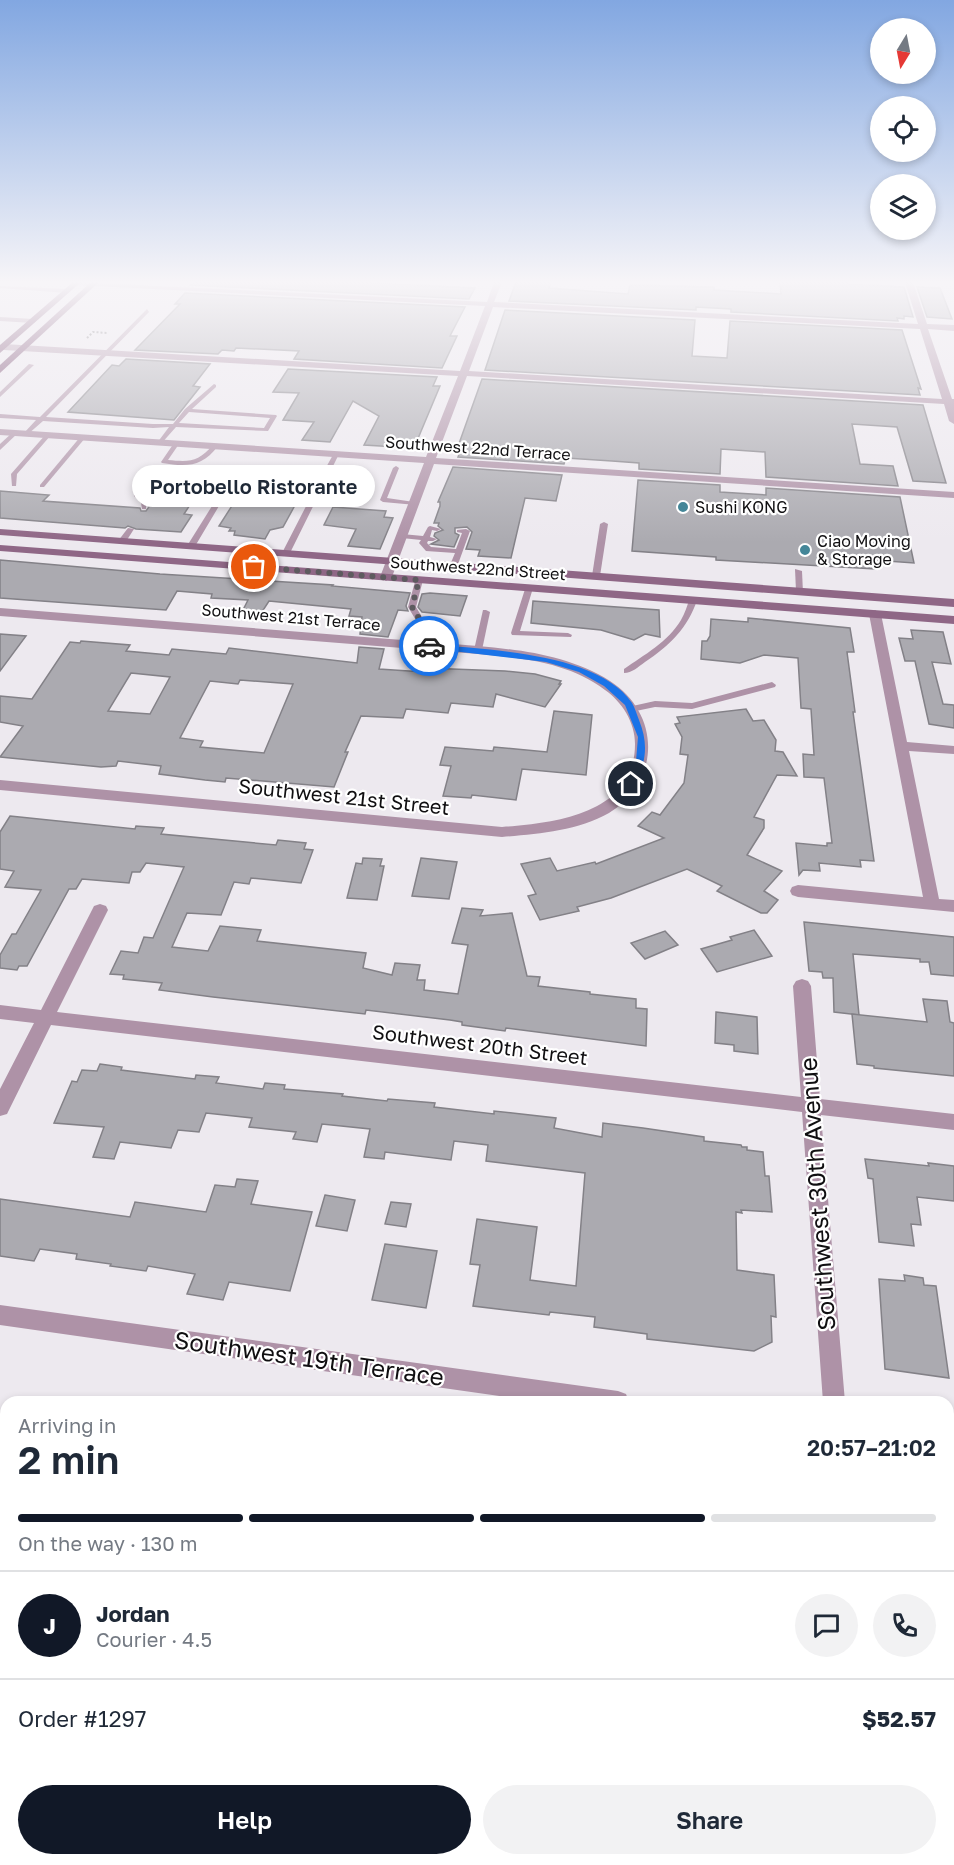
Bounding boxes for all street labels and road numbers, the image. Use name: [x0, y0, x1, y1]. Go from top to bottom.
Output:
street label: Southwest 22nd Terrace: [385, 432, 571, 464]
street label: Southwest 22nd Street: [389, 552, 567, 584]
street label: Southwest 21st Terrace: [201, 599, 381, 635]
street label: Southwest 21st Street: [237, 773, 451, 819]
street label: Southwest 20th Street: [371, 1019, 589, 1069]
street label: Southwest 30th Avenue: [792, 1057, 841, 1332]
street label: Southwest 19th Terrace: [172, 1324, 446, 1391]

